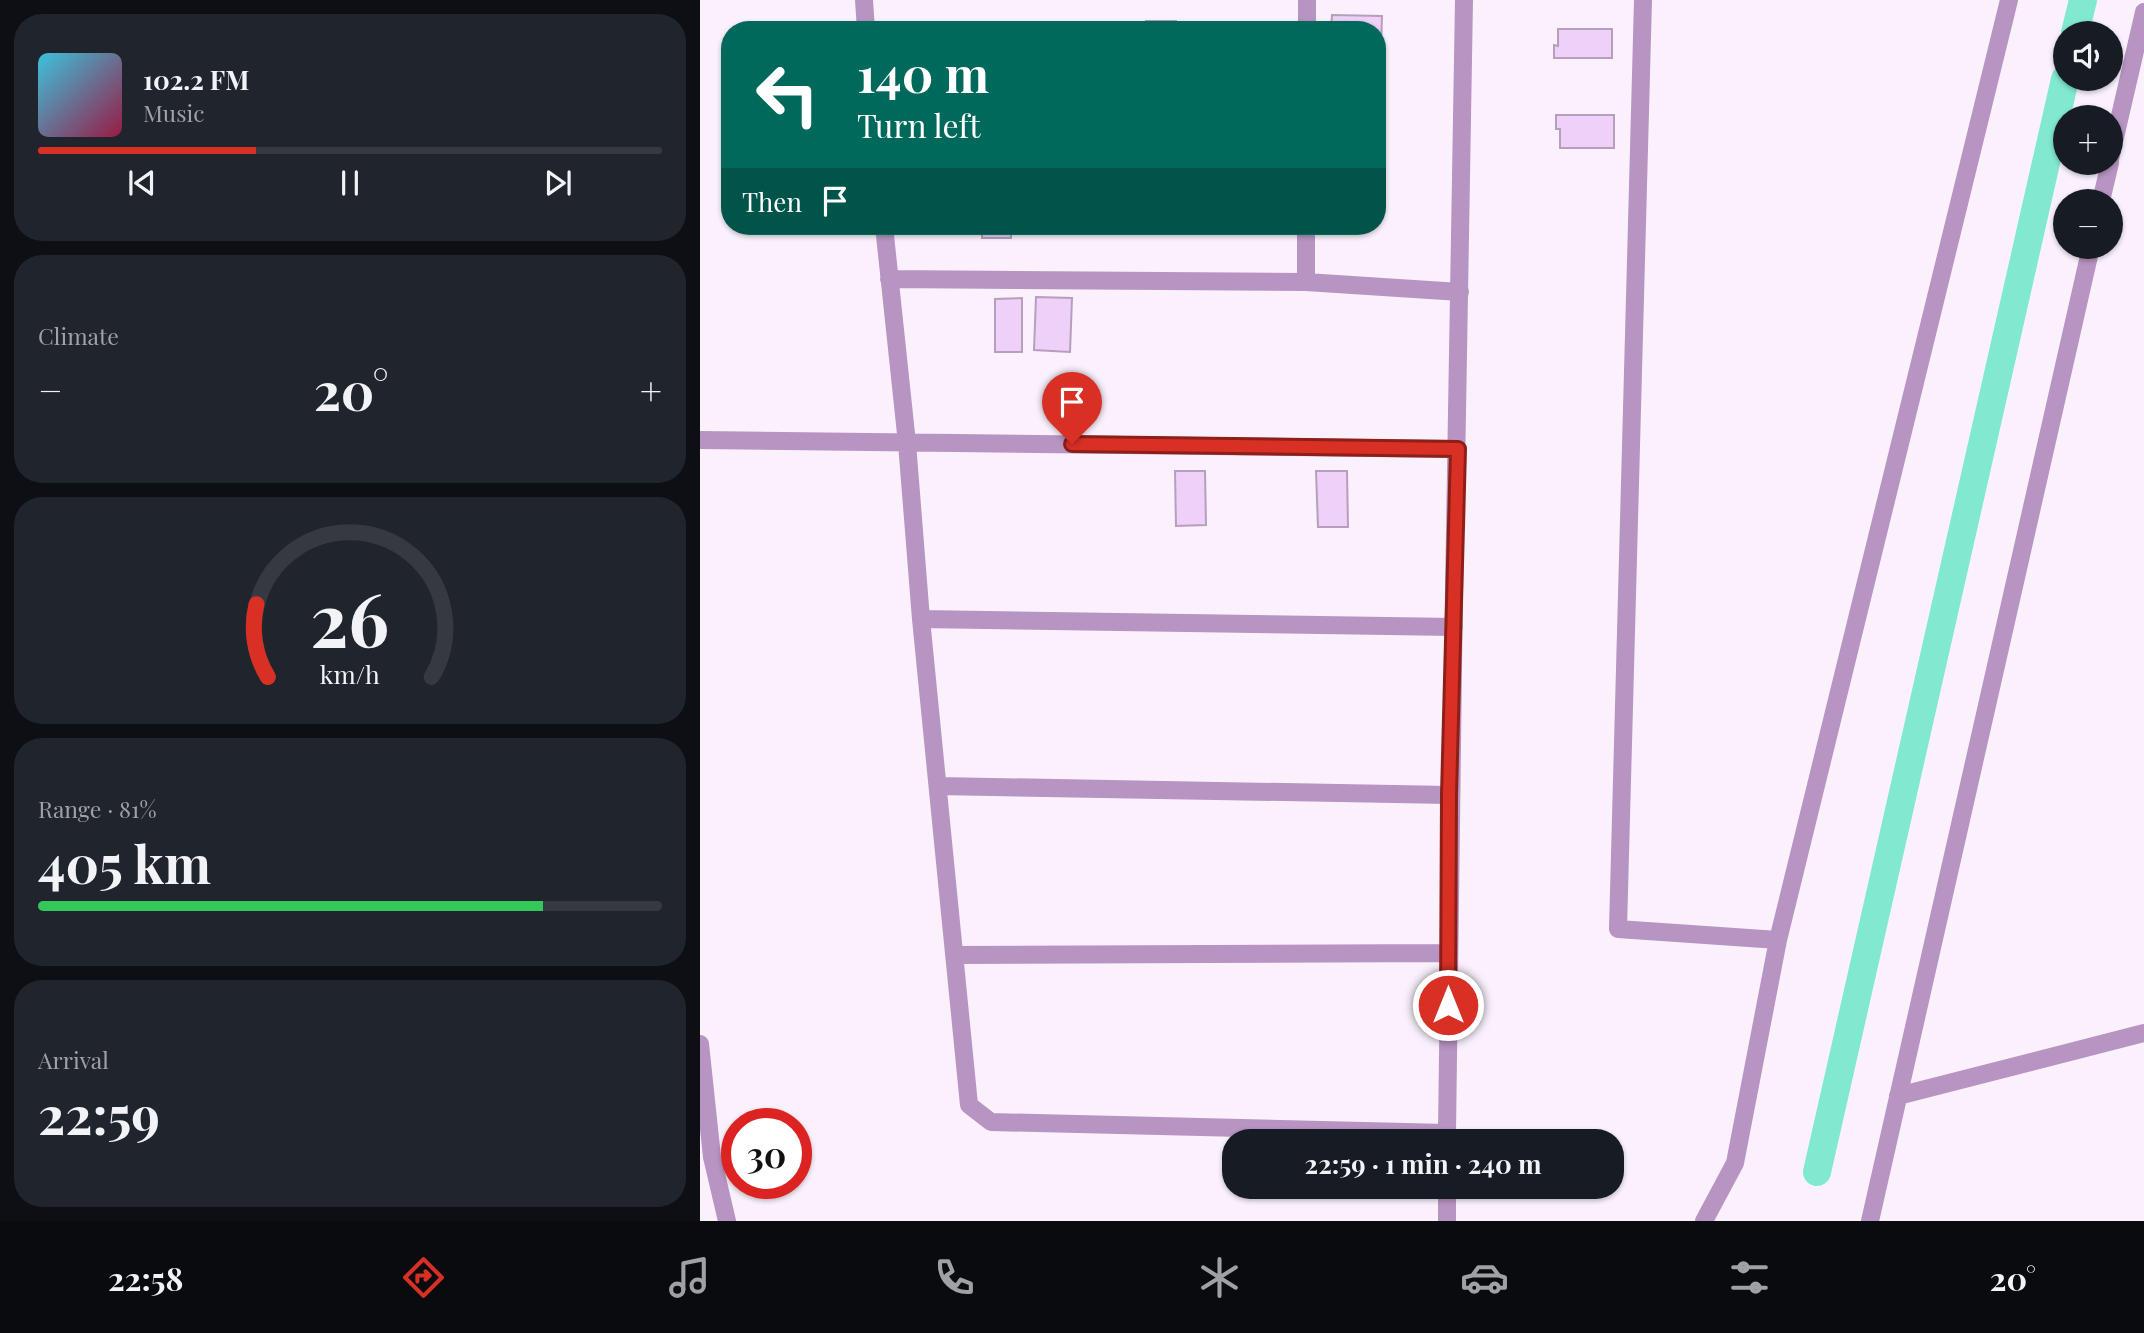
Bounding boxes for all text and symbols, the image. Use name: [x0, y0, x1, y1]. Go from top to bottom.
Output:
map controls: [2053, 21, 2123, 259]
button: sound: [2053, 21, 2123, 91]
text: 140 m: [857, 40, 989, 105]
icon: left: [742, 49, 833, 140]
text: 102.2 FM: [143, 62, 249, 97]
text: Music: [143, 97, 204, 128]
text: Turn left: [857, 103, 981, 146]
button: +: [2053, 105, 2123, 175]
icon: previous: [123, 164, 161, 202]
icon: pause: [331, 164, 369, 202]
icon: next: [539, 164, 577, 202]
icon: arrive: [816, 182, 854, 220]
text: Then: [742, 184, 802, 219]
button: −: [2053, 189, 2123, 259]
text: Climate: [38, 320, 119, 351]
text: 20°: [314, 355, 389, 424]
text: −: [38, 364, 63, 415]
text: +: [640, 364, 662, 415]
pin: [1042, 372, 1102, 444]
icon: arrive: [1053, 383, 1091, 421]
text: 26: [311, 568, 389, 665]
text: km/h: [320, 656, 380, 689]
text: Range · 81%: [38, 793, 156, 824]
text: 405 km: [38, 828, 211, 897]
position arrow: [1411, 968, 1485, 1042]
text: Arrival: [38, 1044, 109, 1075]
text: 22:59: [38, 1079, 160, 1148]
speed limit sign: 30: [721, 1108, 812, 1199]
text: 22:59 · 1 min · 240 m: [1305, 1146, 1541, 1181]
icon: directions: [399, 1253, 448, 1302]
icon: music: [665, 1253, 714, 1302]
icon: phone: [930, 1253, 979, 1302]
icon: climate: [1195, 1253, 1244, 1302]
icon: car: [1460, 1253, 1509, 1302]
icon: filters: [1725, 1253, 1774, 1302]
text: 22:58: [108, 1256, 183, 1299]
text: 20°: [1990, 1256, 2036, 1299]

